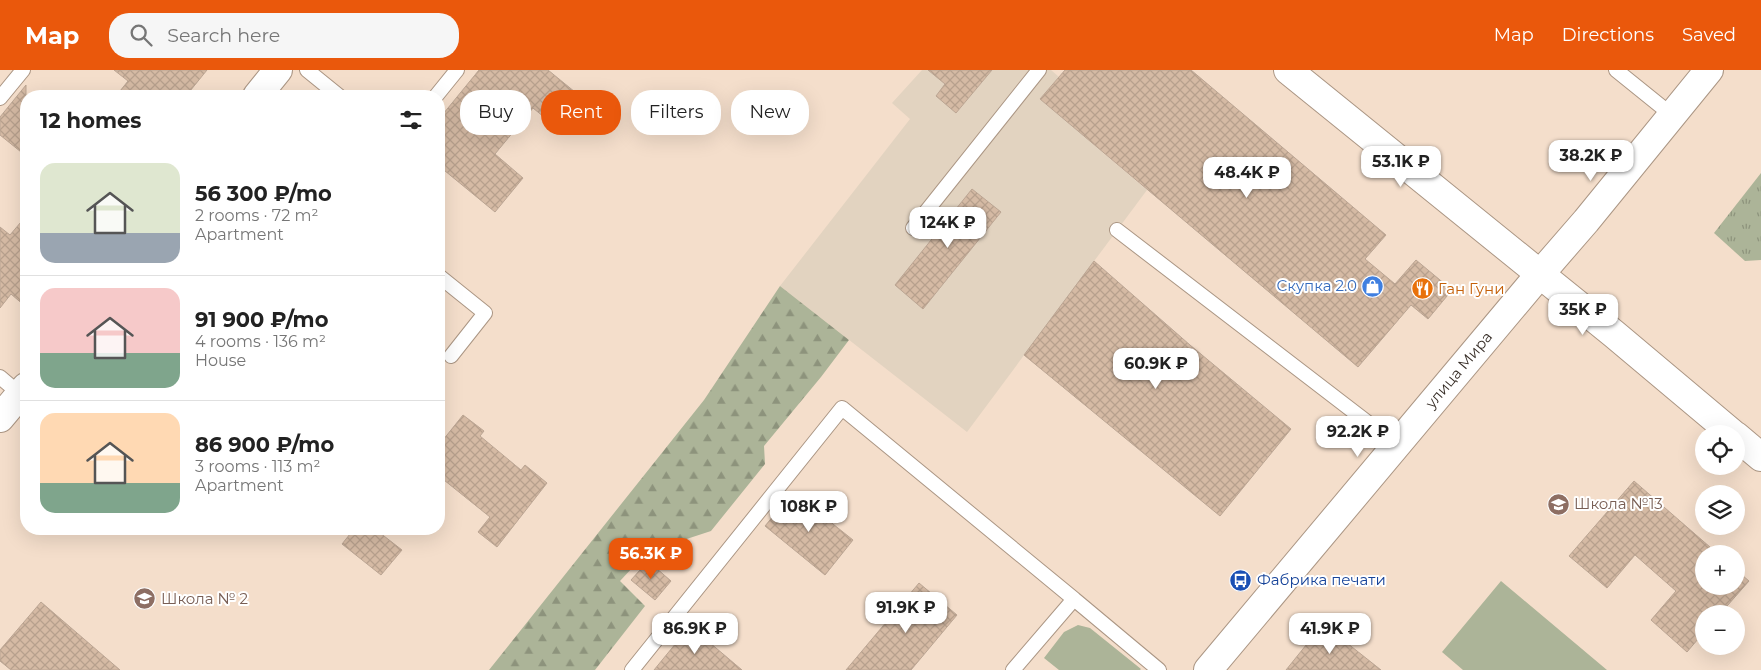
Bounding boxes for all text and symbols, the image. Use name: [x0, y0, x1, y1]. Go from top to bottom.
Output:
search box: [109, 13, 459, 58]
text: Map: [25, 21, 79, 50]
icon: search: [127, 21, 155, 49]
text: Search here: [167, 24, 280, 47]
text: Map: [1494, 24, 1534, 46]
text: Directions: [1562, 24, 1654, 46]
text: Saved: [1682, 24, 1736, 46]
chip: Buy: [460, 90, 531, 135]
chip: Rent: [541, 90, 621, 135]
chip: Filters: [631, 90, 721, 135]
chip: New: [731, 90, 809, 135]
icon: filters: [397, 106, 425, 134]
text: 12 homes: [40, 108, 141, 133]
pin: 38.2K ₽: [1545, 140, 1637, 182]
pin: 53.1K ₽: [1355, 146, 1447, 188]
text: 38.2K ₽: [1560, 146, 1622, 165]
text: 53.1K ₽: [1372, 152, 1430, 171]
pin: 48.4K ₽: [1201, 156, 1293, 199]
text: 48.4K ₽: [1214, 163, 1280, 182]
text: 56 300 ₽/mo: [195, 181, 332, 206]
icon: home: [80, 183, 140, 243]
text: 2 rooms · 72 m²: [195, 206, 318, 225]
pin: 124K ₽: [907, 206, 989, 249]
text: 124K ₽: [920, 213, 976, 232]
text: Apartment: [195, 225, 284, 244]
shop icon: Скупка 2.0: [1361, 274, 1385, 298]
place label: Скупка 2.0: [1277, 276, 1357, 295]
restaurant icon: Ган Гуни: [1410, 277, 1434, 301]
place label: Ган Гуни: [1438, 279, 1505, 298]
pin: 35K ₽: [1548, 294, 1618, 336]
text: 35K ₽: [1559, 300, 1607, 319]
text: 91 900 ₽/mo: [195, 307, 328, 332]
icon: home: [80, 308, 140, 368]
street label: улица Мира: [1420, 327, 1496, 413]
text: 4 rooms · 136 m²: [195, 332, 326, 351]
pin: 60.9K ₽: [1110, 348, 1202, 390]
text: House: [195, 351, 246, 370]
text: 60.9K ₽: [1124, 354, 1188, 373]
pin: 92.2K ₽: [1312, 416, 1404, 458]
text: 92.2K ₽: [1327, 422, 1389, 441]
map controls: [1695, 425, 1745, 655]
button: locate: [1695, 425, 1745, 475]
text: 86 900 ₽/mo: [195, 432, 334, 457]
icon: home: [80, 433, 140, 493]
text: 3 rooms · 113 m²: [195, 457, 320, 476]
text: Apartment: [195, 476, 284, 495]
button: layers: [1695, 485, 1745, 535]
pin: 108K ₽: [768, 490, 850, 533]
school or university icon: Школа №13: [1546, 492, 1570, 516]
place label: Школа №13: [1574, 494, 1663, 513]
text: 108K ₽: [781, 497, 837, 516]
pin: 56.3K ₽: [605, 538, 697, 580]
text: 56.3K ₽: [620, 544, 682, 563]
button: +: [1695, 545, 1745, 595]
bus stop icon: Фабрика печати: [1229, 568, 1253, 592]
place label: Фабрика печати: [1257, 570, 1386, 589]
school or university icon: Школа № 2: [133, 587, 157, 611]
place label: Школа № 2: [161, 589, 248, 608]
pin: 91.9K ₽: [860, 592, 952, 634]
text: 91.9K ₽: [876, 598, 936, 617]
button: −: [1695, 605, 1745, 655]
pin: 86.9K ₽: [649, 612, 741, 655]
pin: 41.9K ₽: [1284, 612, 1376, 655]
text: 86.9K ₽: [663, 619, 727, 638]
text: 41.9K ₽: [1300, 619, 1360, 638]

